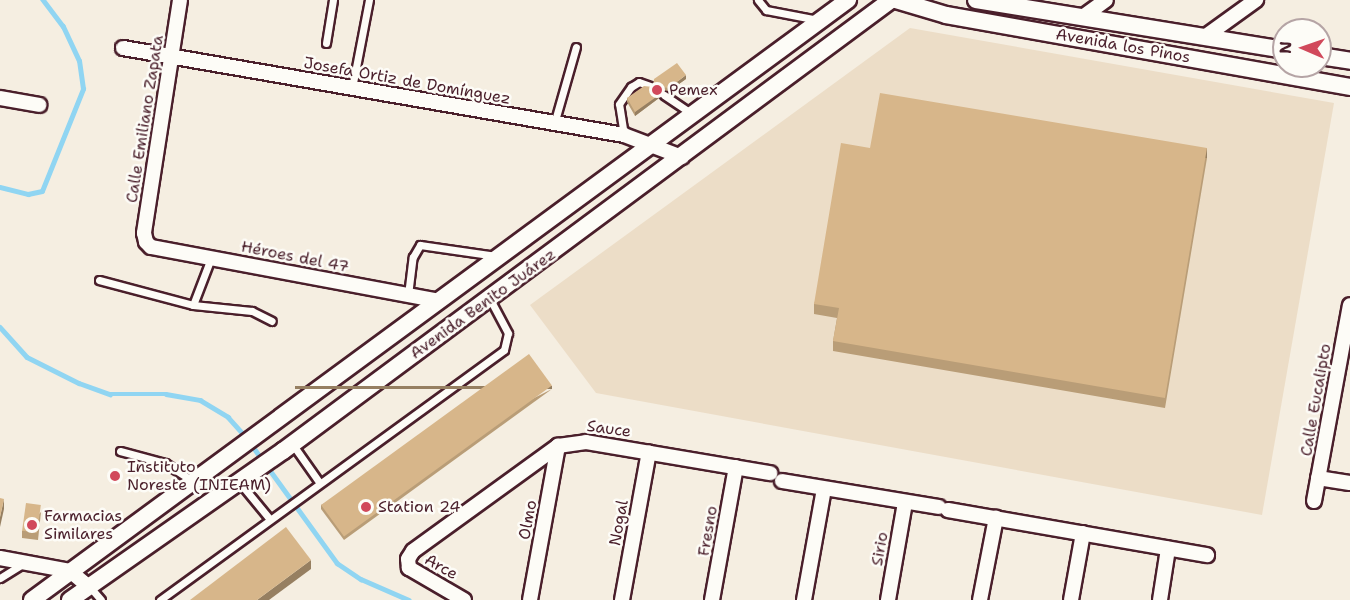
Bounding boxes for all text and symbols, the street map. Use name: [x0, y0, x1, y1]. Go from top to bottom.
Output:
north arrow: [1272, 18, 1332, 78]
street label: Avenida los Pinos: [1054, 25, 1192, 67]
street label: Calle Emiliano Zapata: [122, 34, 168, 204]
text: N: [1275, 41, 1296, 54]
street label: Josefa Ortiz de Domínguez: [302, 53, 512, 109]
place label: Pemex: [669, 80, 718, 100]
marker: Pemex: [650, 83, 664, 97]
street label: Héroes del 47: [239, 237, 351, 277]
street label: Avenida Benito Juárez: [406, 245, 560, 363]
street label: Calle Eucalipto: [1297, 342, 1335, 458]
street label: Sauce: [586, 416, 632, 442]
place label: Instituto Noreste (INIEAM): [127, 457, 271, 495]
marker: Instituto Noreste (INIEAM): [108, 469, 122, 483]
place label: Station 24: [378, 497, 460, 517]
street label: Olmo: [515, 499, 541, 541]
street label: Nogal: [606, 499, 632, 547]
marker: Station 24: [359, 500, 373, 514]
street label: Fresno: [694, 504, 722, 558]
place label: Farmacias Similares: [44, 506, 122, 544]
marker: Farmacias Similares: [25, 518, 39, 532]
street label: Sirio: [868, 531, 892, 567]
street label: Arce: [421, 550, 461, 584]

